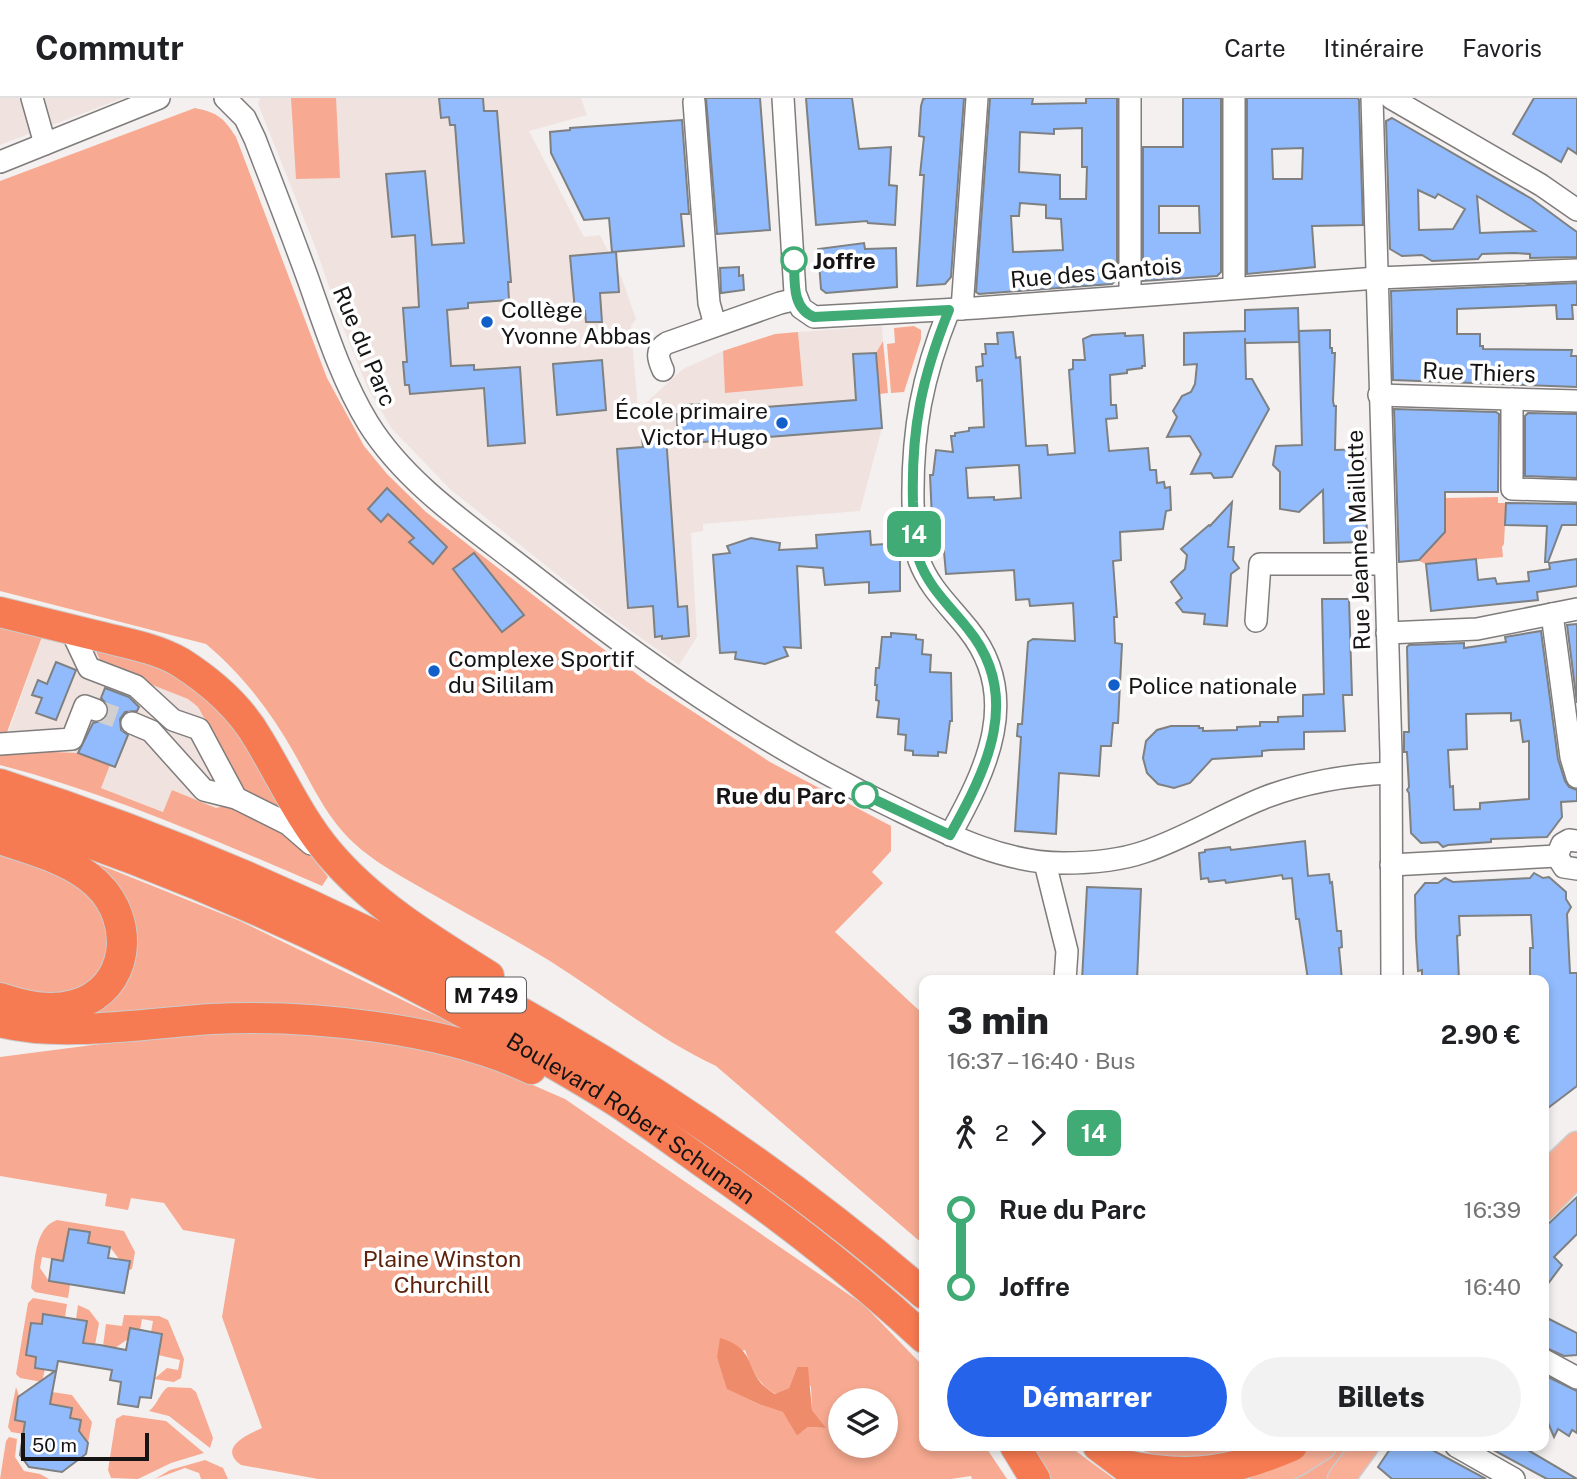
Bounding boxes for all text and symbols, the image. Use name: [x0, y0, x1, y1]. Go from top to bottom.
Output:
text: Commutr: [35, 29, 184, 67]
text: Carte: [1224, 34, 1286, 62]
text: Itinéraire: [1324, 34, 1424, 62]
text: Favoris: [1462, 34, 1542, 62]
marker: Joffre: [781, 247, 807, 273]
place label: Joffre: [813, 247, 876, 274]
street label: Rue des Gantois: [1009, 251, 1183, 293]
street label: Rue du Parc: [328, 282, 402, 410]
place label: Collège Yvonne Abbas: [501, 296, 651, 349]
marker: Collège Yvonne Abbas: [479, 314, 495, 330]
street label: Rue Thiers: [1422, 357, 1536, 387]
place label: École primaire Victor Hugo: [615, 397, 768, 450]
marker: École primaire Victor Hugo: [774, 415, 790, 431]
street label: Rue Jeanne Maillotte: [1341, 429, 1375, 651]
line badge: 14: [883, 511, 946, 557]
text: 14: [901, 520, 927, 548]
place label: Complexe Sportif du Sililam: [448, 645, 635, 698]
marker: Complexe Sportif du Sililam: [426, 663, 442, 679]
place label: Police nationale: [1128, 672, 1297, 699]
marker: Police nationale: [1106, 677, 1122, 693]
place label: Rue du Parc: [716, 782, 846, 809]
marker: Rue du Parc: [852, 782, 878, 808]
road number: M 749: [446, 978, 526, 1012]
text: 3 min: [947, 998, 1049, 1043]
text: 2.90 €: [1441, 1019, 1521, 1050]
street label: Boulevard Robert Schuman: [502, 1026, 761, 1209]
text: 16:37 – 16:40 · Bus: [947, 1047, 1135, 1074]
icon: walk: [947, 1114, 985, 1152]
icon: forward: [1019, 1114, 1057, 1152]
text: 2: [995, 1119, 1009, 1146]
text: 14: [1081, 1119, 1107, 1147]
text: Rue du Parc: [999, 1194, 1146, 1225]
text: 16:39: [1463, 1196, 1521, 1223]
park label: Plaine Winston Churchill: [363, 1245, 521, 1298]
text: Joffre: [999, 1271, 1070, 1302]
text: 16:40: [1464, 1273, 1521, 1300]
button: Démarrer: [947, 1357, 1227, 1437]
button: Billets: [1241, 1357, 1521, 1437]
map controls: [828, 1388, 898, 1458]
button: layers: [828, 1388, 898, 1458]
scale bar: [21, 1430, 149, 1462]
text: 50 m: [32, 1434, 77, 1456]

